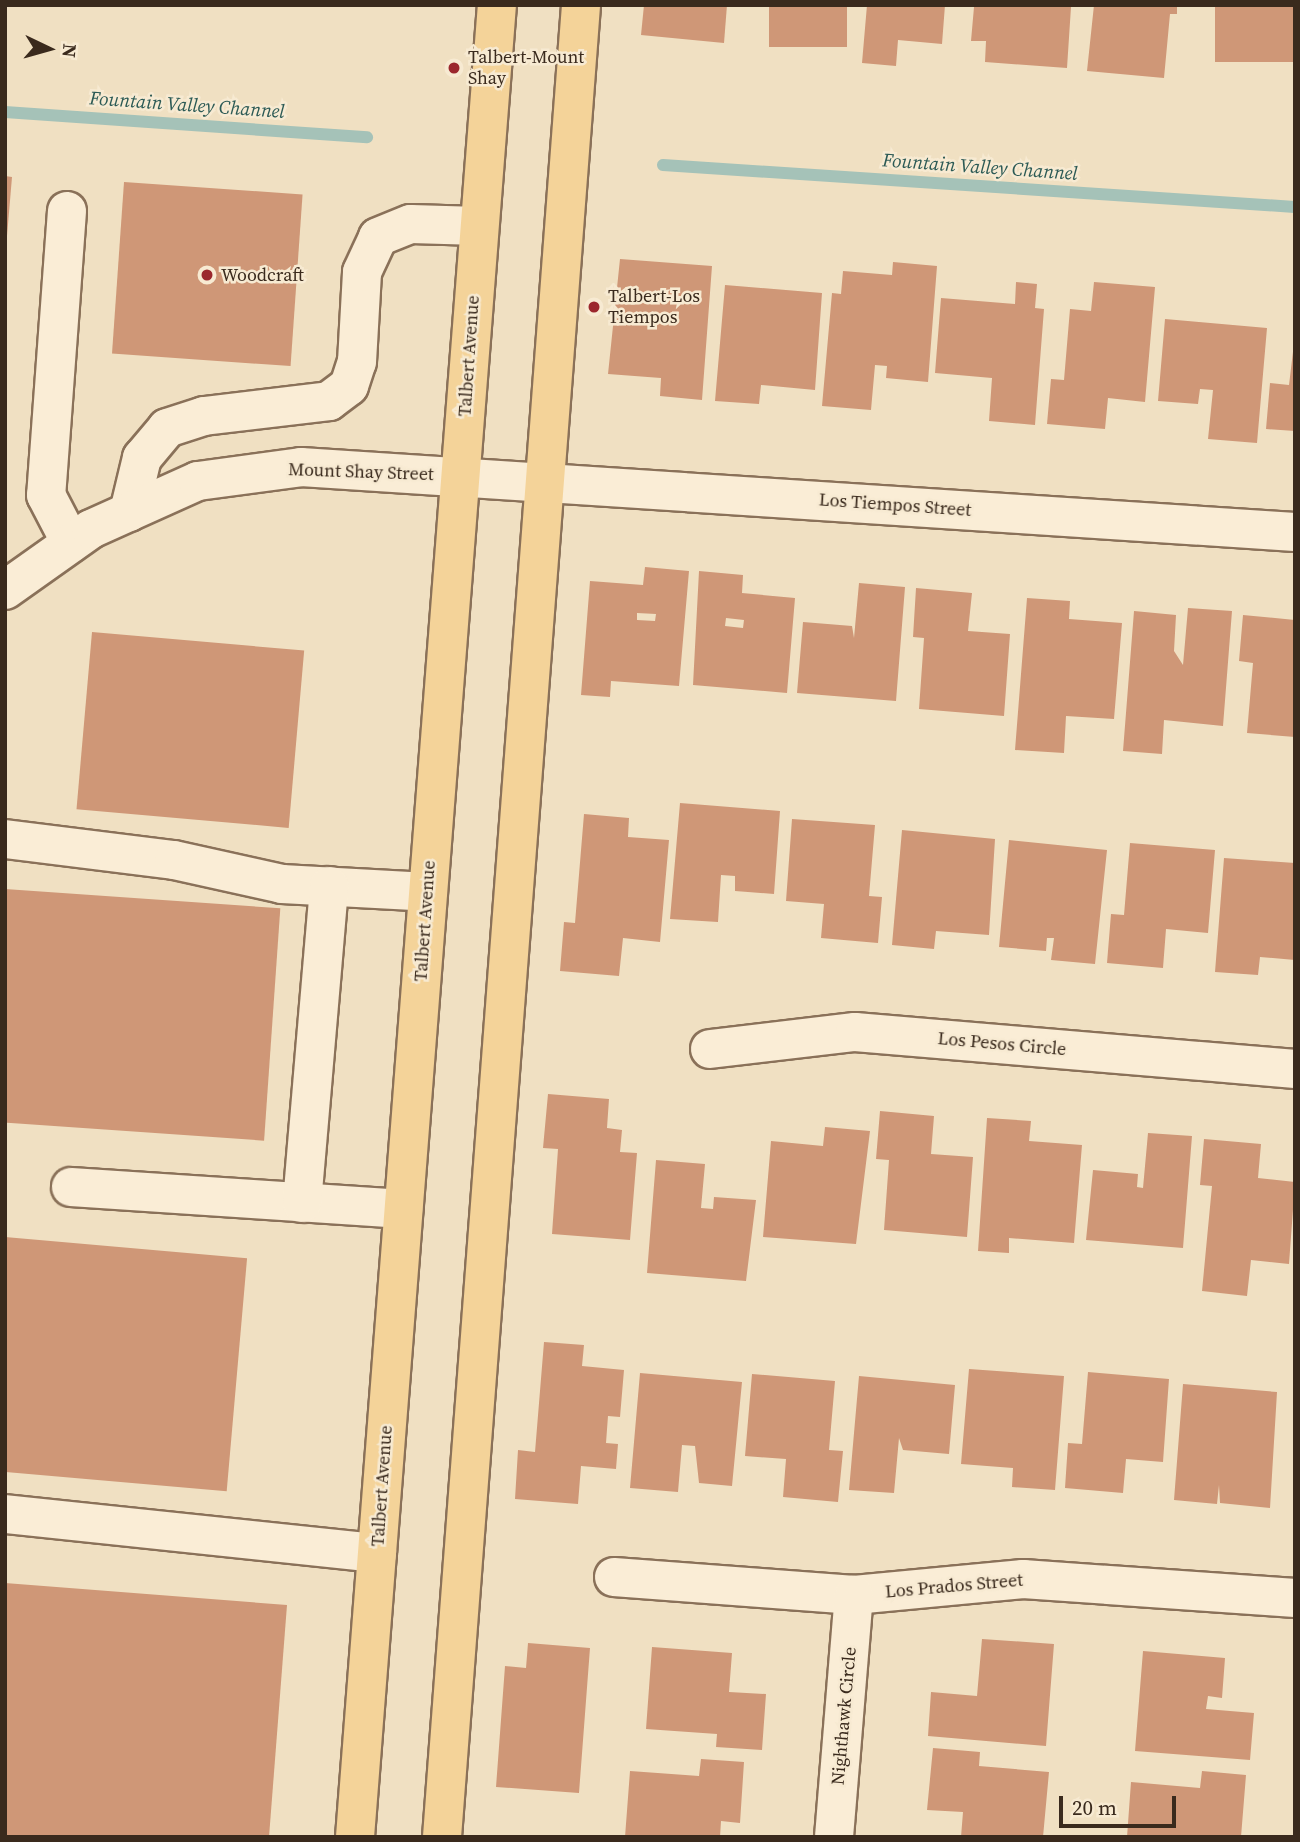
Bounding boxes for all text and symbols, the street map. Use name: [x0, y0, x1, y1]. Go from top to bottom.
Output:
north arrow: [14, 14, 84, 84]
text: N: [56, 43, 83, 59]
place label: Talbert-Mount Shay: [468, 47, 584, 90]
marker: Talbert-Mount Shay: [446, 60, 462, 76]
water label: Fountain Valley Channel: [89, 87, 285, 123]
water label: Fountain Valley Channel: [882, 149, 1078, 185]
place label: Woodcraft: [221, 264, 304, 286]
marker: Woodcraft: [199, 267, 215, 283]
place label: Talbert-Los Tiempos: [608, 286, 700, 328]
street label: Talbert Avenue: [454, 295, 484, 417]
marker: Talbert-Los Tiempos: [586, 299, 602, 315]
street label: Mount Shay Street: [288, 459, 434, 485]
street label: Los Tiempos Street: [818, 489, 972, 521]
street label: Talbert Avenue: [410, 860, 440, 982]
street label: Los Pesos Circle: [937, 1028, 1067, 1060]
street label: Talbert Avenue: [367, 1425, 397, 1547]
street label: Los Prados Street: [884, 1569, 1024, 1603]
street label: Nighthawk Circle: [827, 1646, 861, 1786]
scale bar: [1062, 1783, 1179, 1827]
text: 20 m: [1072, 1793, 1117, 1822]

